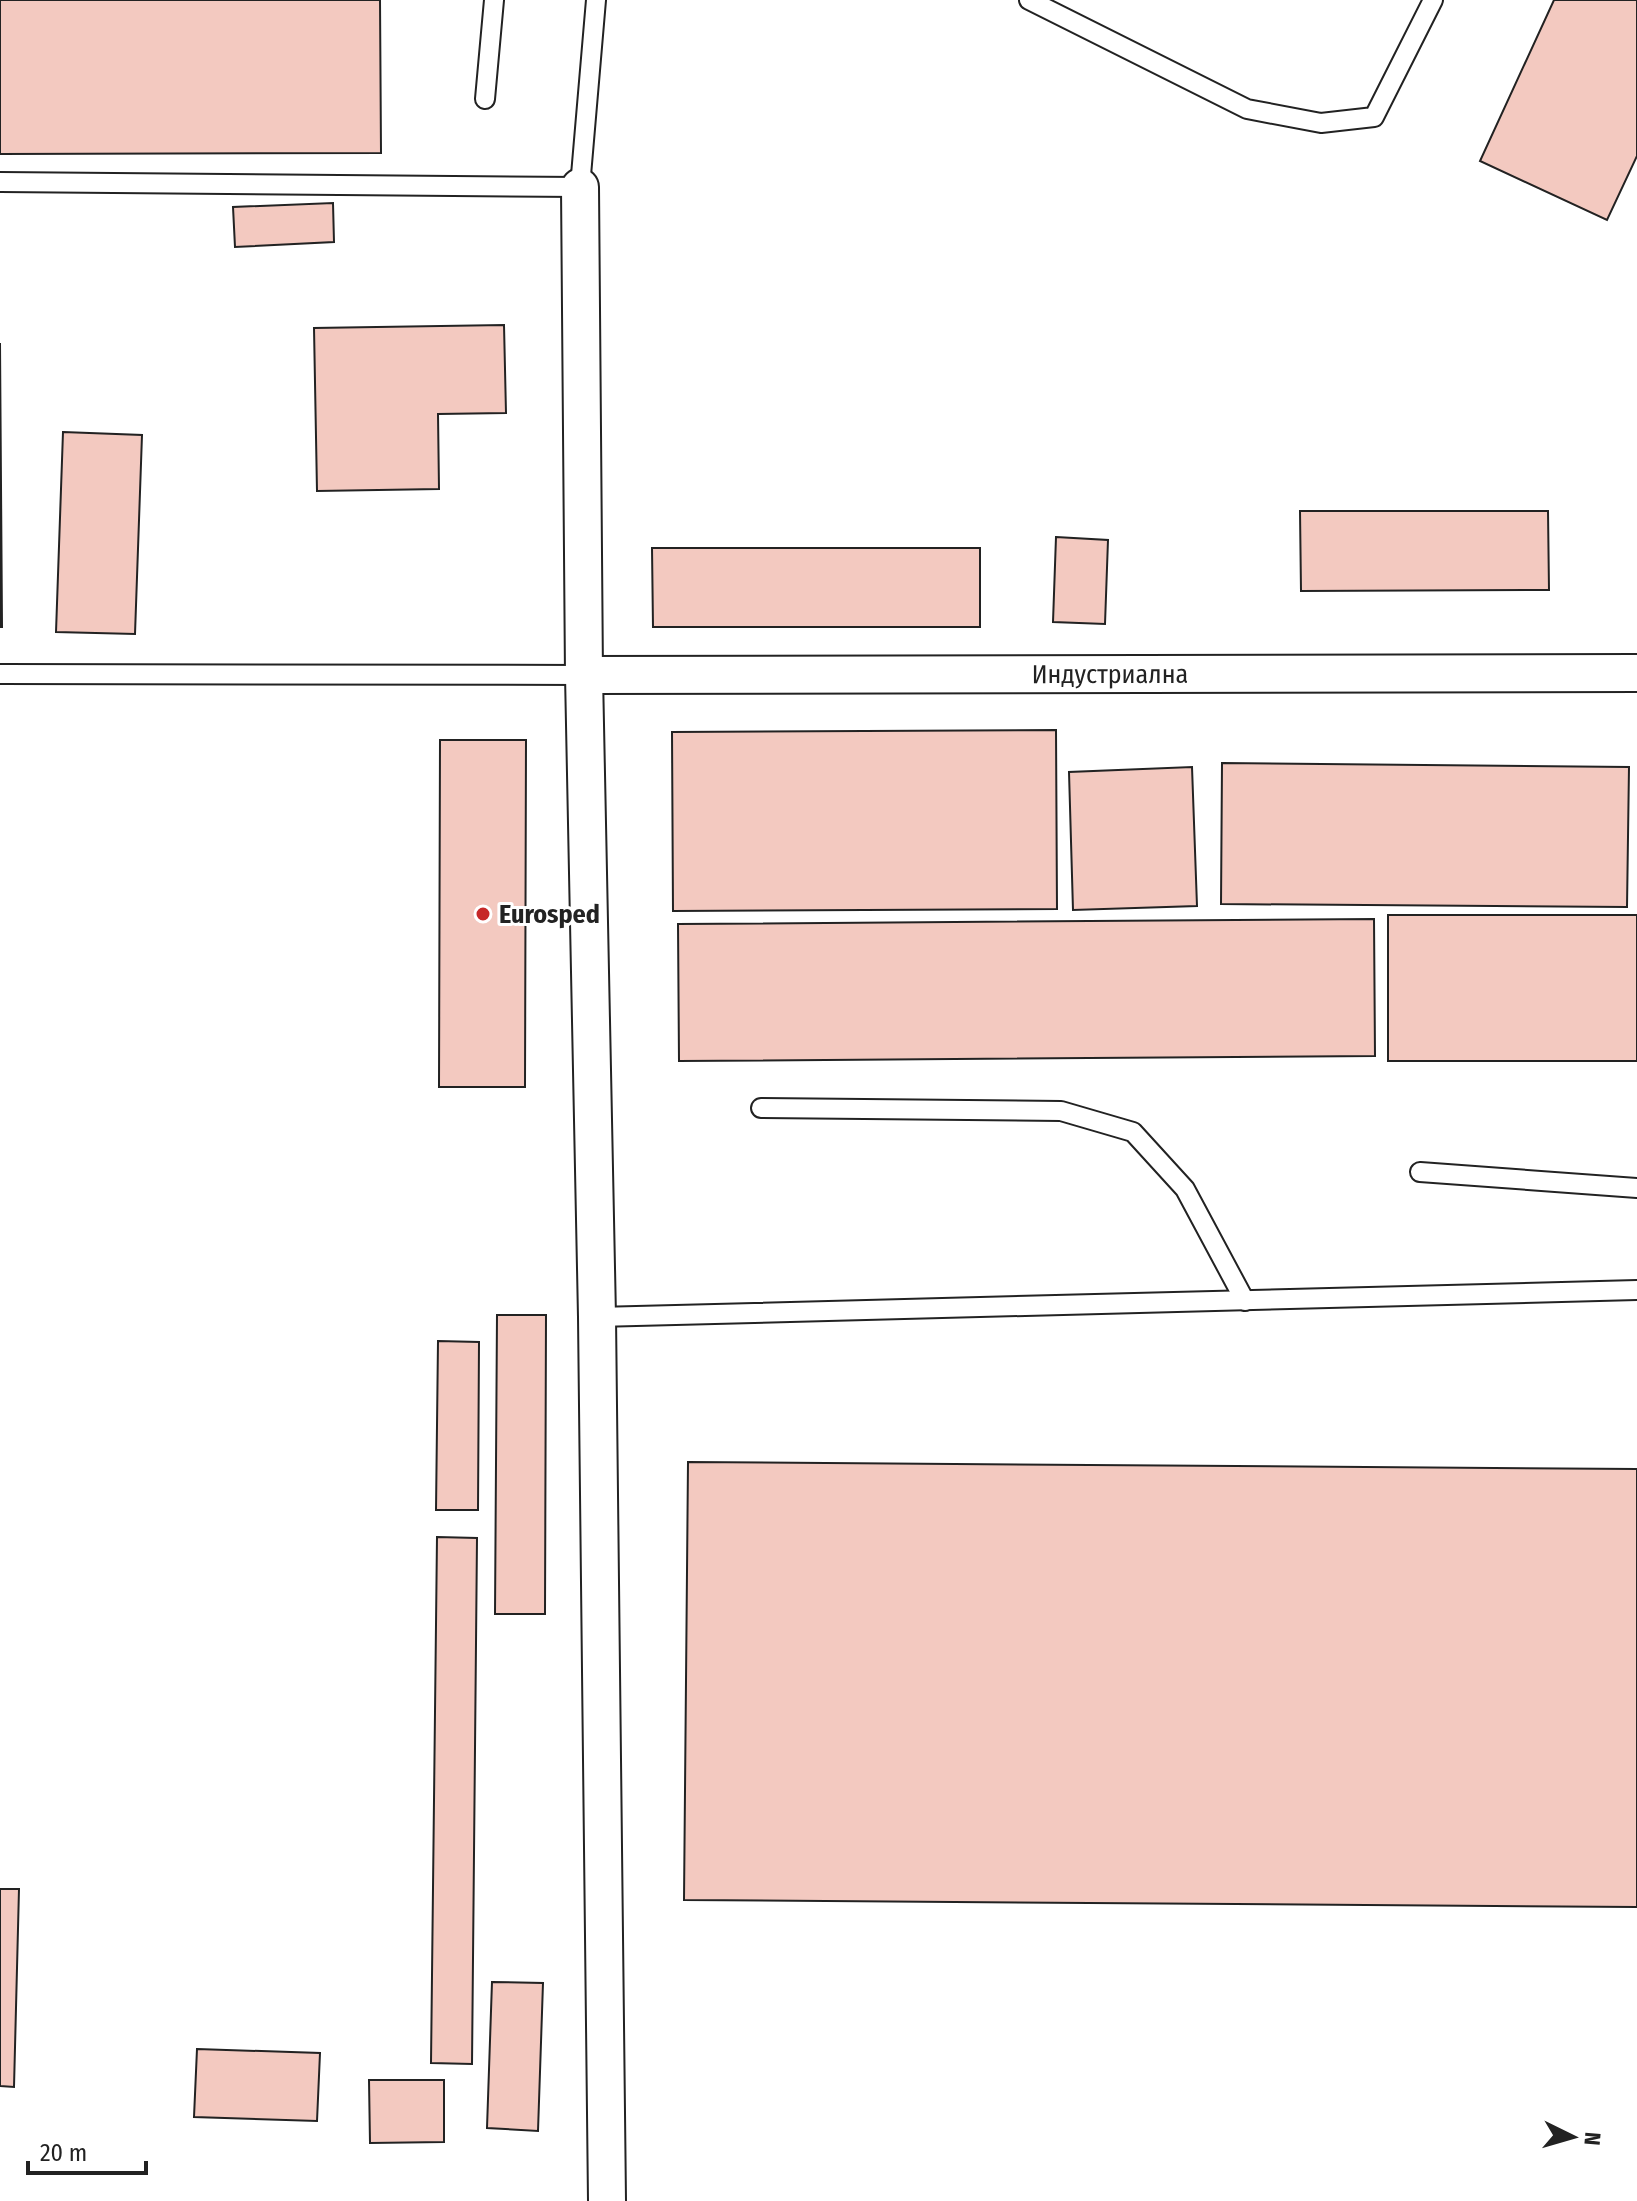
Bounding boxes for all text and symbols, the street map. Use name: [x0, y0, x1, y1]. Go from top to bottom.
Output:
street label: Индустриална: [1032, 659, 1188, 690]
place label: Eurosped: [499, 899, 600, 930]
marker: Eurosped: [474, 905, 492, 923]
north arrow: [1533, 2097, 1613, 2177]
scale bar: [28, 2125, 146, 2175]
text: N: [1578, 2131, 1606, 2146]
text: 20 m: [40, 2139, 87, 2167]

